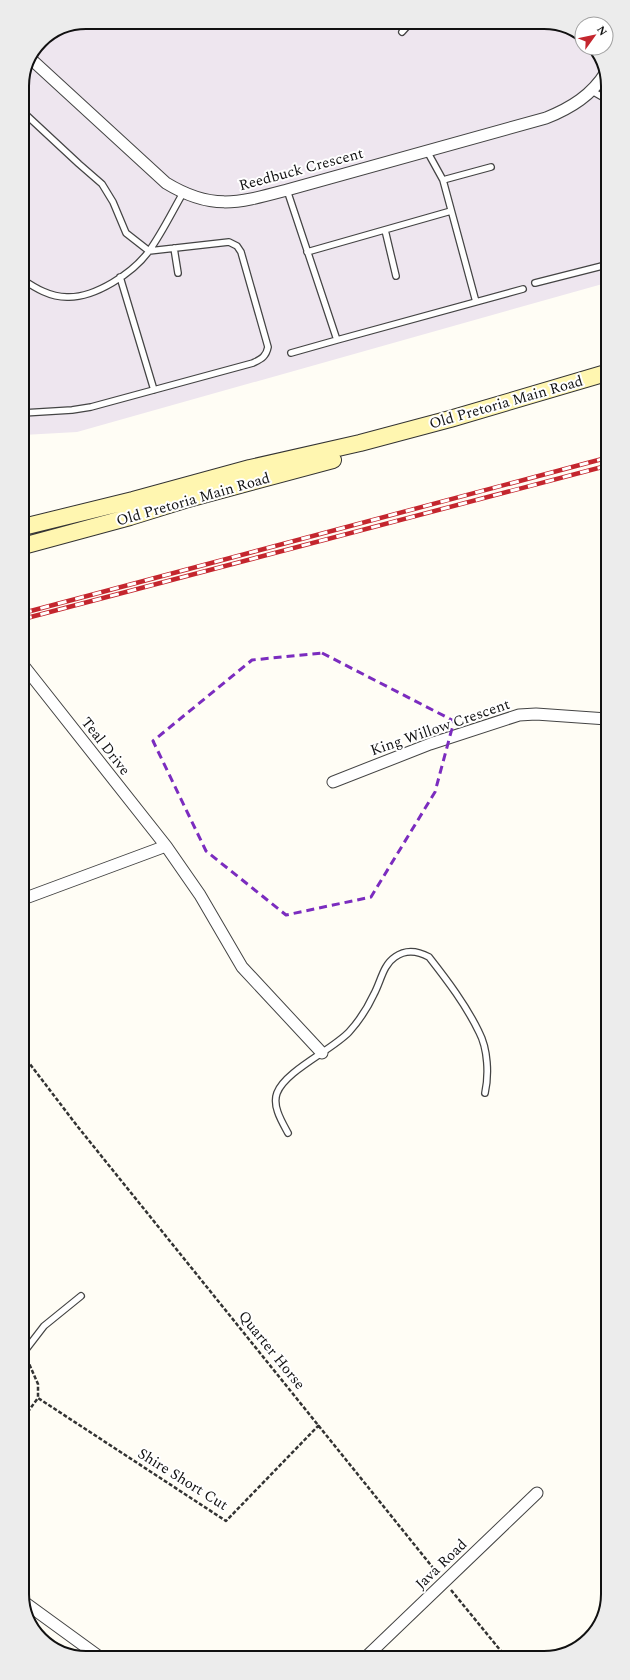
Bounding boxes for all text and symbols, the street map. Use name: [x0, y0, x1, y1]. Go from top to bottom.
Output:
north arrow: [574, 16, 614, 56]
text: N: [592, 22, 612, 39]
street label: Reedbuck Crescent: [236, 142, 366, 197]
street label: Old Pretoria Main Road: [426, 369, 586, 435]
street label: Old Pretoria Main Road: [113, 466, 273, 532]
street label: King Willow Crescent: [367, 693, 513, 762]
street label: Teal Drive: [75, 712, 136, 781]
street label: Quarter Horse: [232, 1306, 311, 1395]
street label: Shire Short Cut: [133, 1442, 232, 1516]
street label: Java Road: [410, 1534, 473, 1595]

